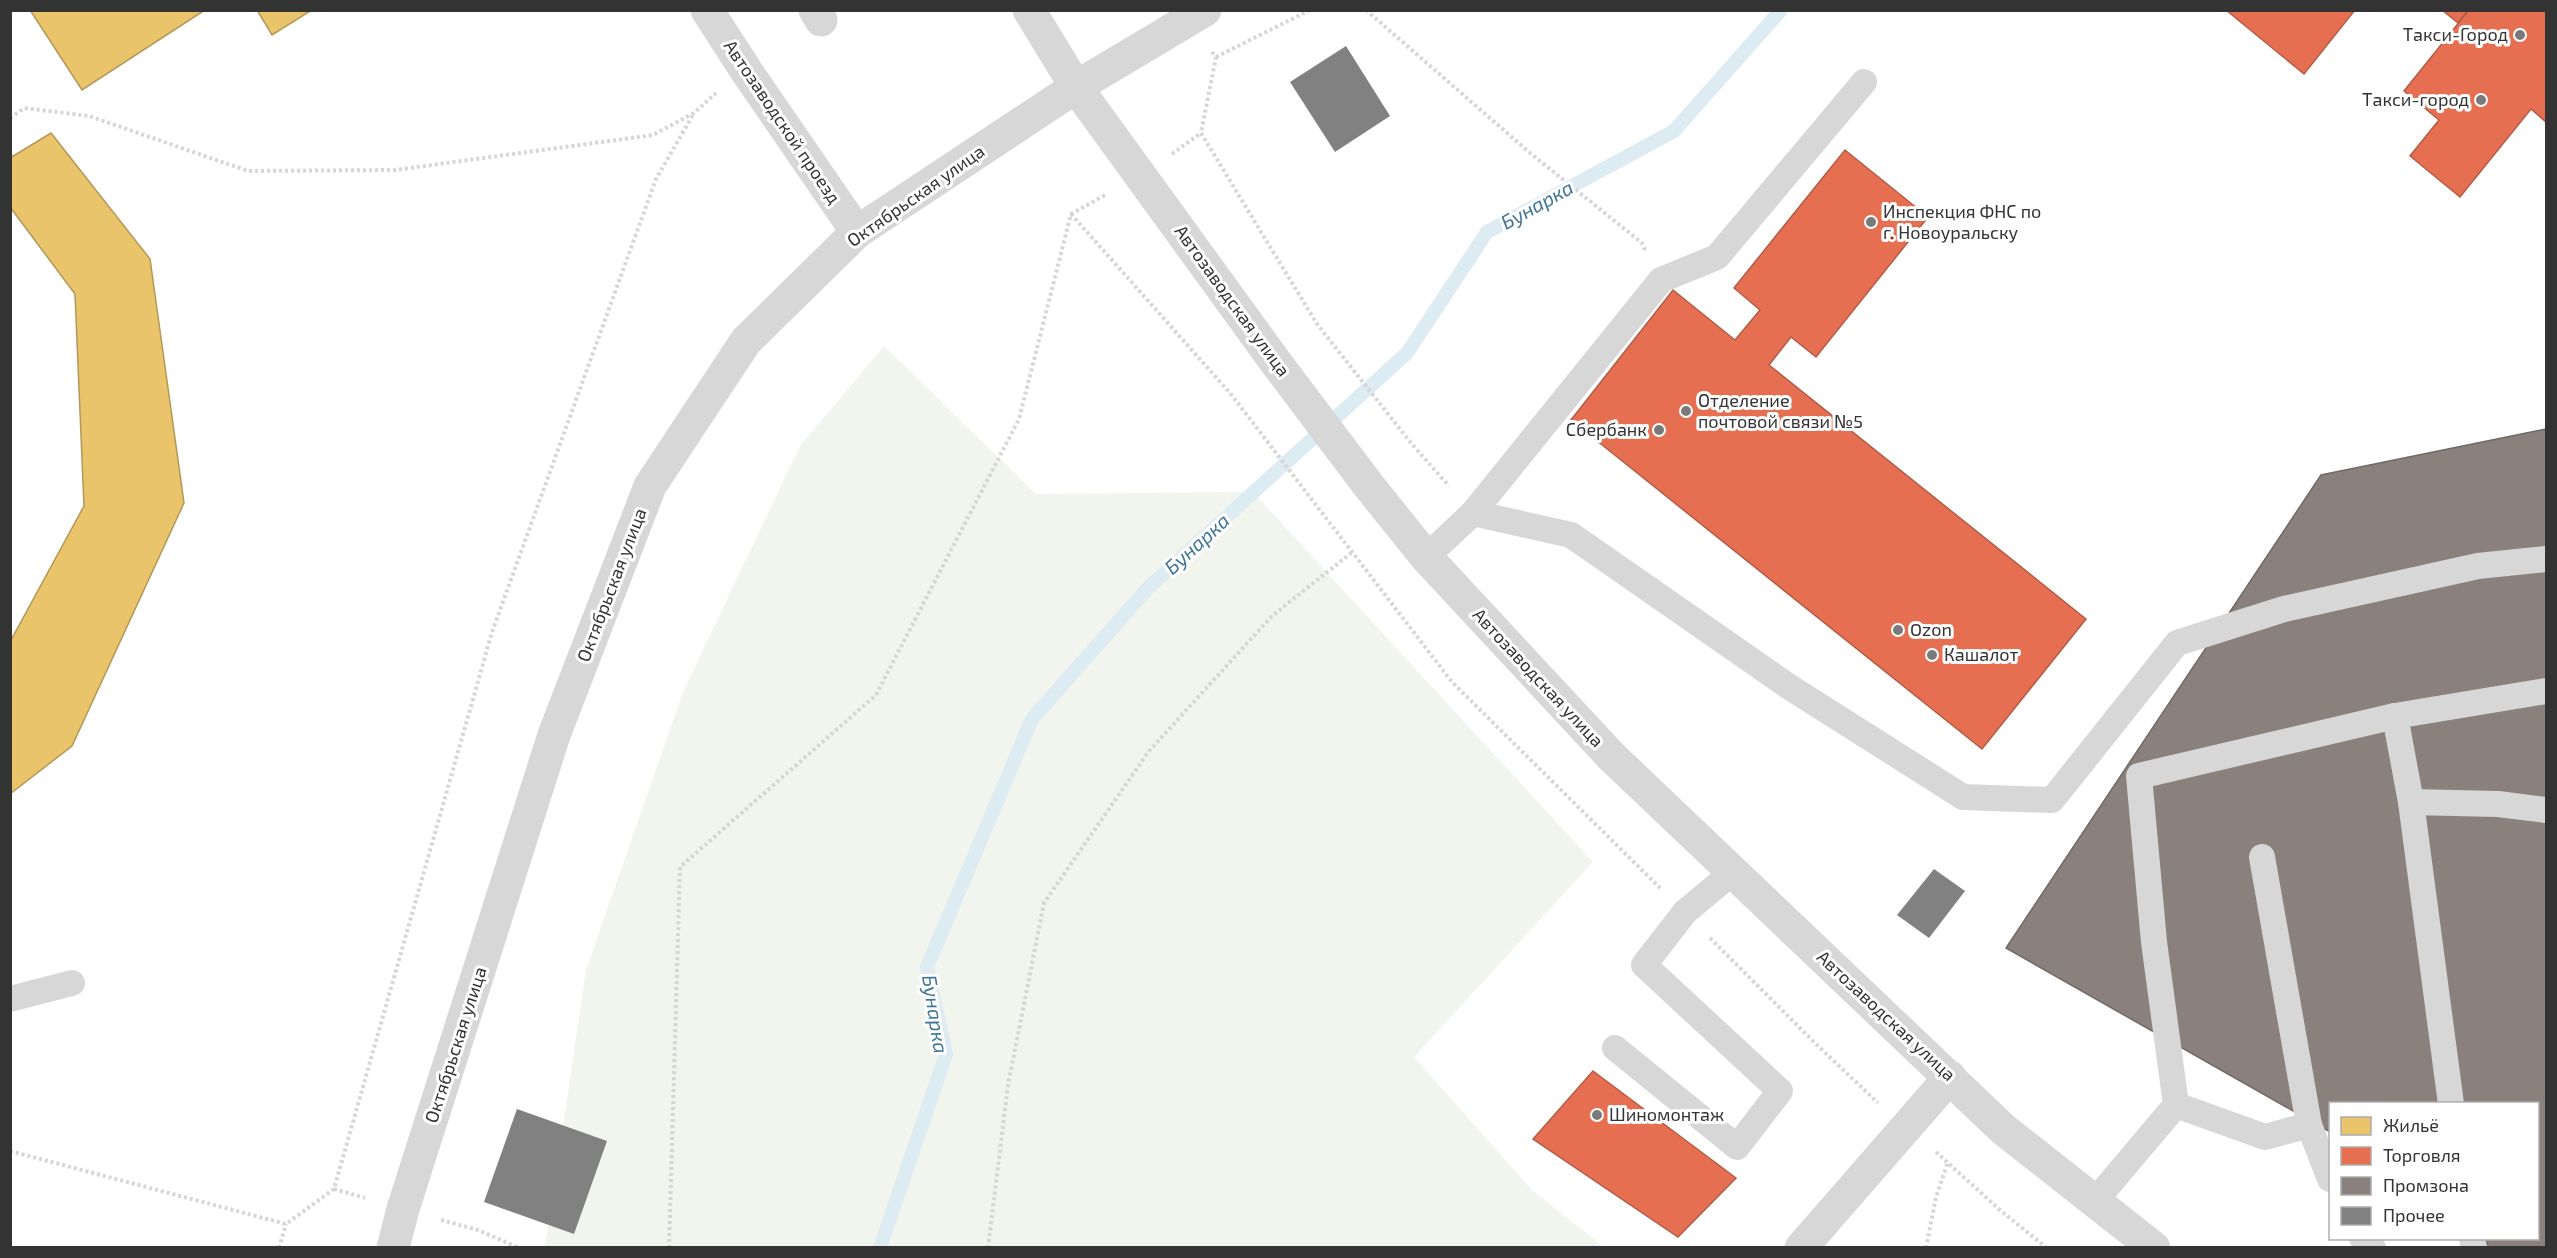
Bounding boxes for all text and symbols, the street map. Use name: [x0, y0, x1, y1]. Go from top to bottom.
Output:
place label: Такси-Город: [2403, 23, 2508, 45]
marker: Такси-Город: [2513, 28, 2527, 42]
street label: Автозаводской проезд: [720, 35, 846, 208]
place label: Такси-город: [2362, 88, 2469, 110]
marker: Такси-город: [2474, 93, 2488, 107]
street label: Октябрьская улица: [842, 139, 988, 251]
water label: Бунарка: [1496, 174, 1577, 234]
place label: Инспекция ФНС по г. Новоуральску: [1883, 200, 2041, 243]
marker: Инспекция ФНС по г. Новоуральску: [1864, 215, 1878, 229]
street label: Автозаводская улица: [1170, 220, 1295, 380]
place label: Отделение почтовой связи №5: [1698, 389, 1863, 432]
marker: Отделение почтовой связи №5: [1679, 404, 1693, 418]
place label: Сбербанк: [1566, 418, 1647, 440]
marker: Сбербанк: [1652, 423, 1666, 437]
street label: Октябрьская улица: [572, 505, 651, 665]
water label: Бунарка: [1159, 508, 1234, 579]
street label: Автозаводская улица: [1469, 603, 1609, 751]
place label: Ozon: [1910, 618, 1952, 640]
marker: Ozon: [1891, 623, 1905, 637]
place label: Кашалот: [1944, 643, 2018, 665]
marker: Кашалот: [1925, 648, 1939, 662]
street label: Автозаводская улица: [1813, 945, 1961, 1085]
street label: Октябрьская улица: [419, 964, 491, 1126]
water label: Бунарка: [918, 973, 954, 1055]
legend: [2329, 1102, 2539, 1240]
place label: Шиномонтаж: [1609, 1103, 1724, 1125]
marker: Шиномонтаж: [1590, 1108, 1604, 1122]
text: Жильё: [2383, 1114, 2439, 1136]
text: Торговля: [2383, 1144, 2461, 1166]
text: Промзона: [2383, 1174, 2469, 1196]
text: Прочее: [2383, 1204, 2445, 1226]

